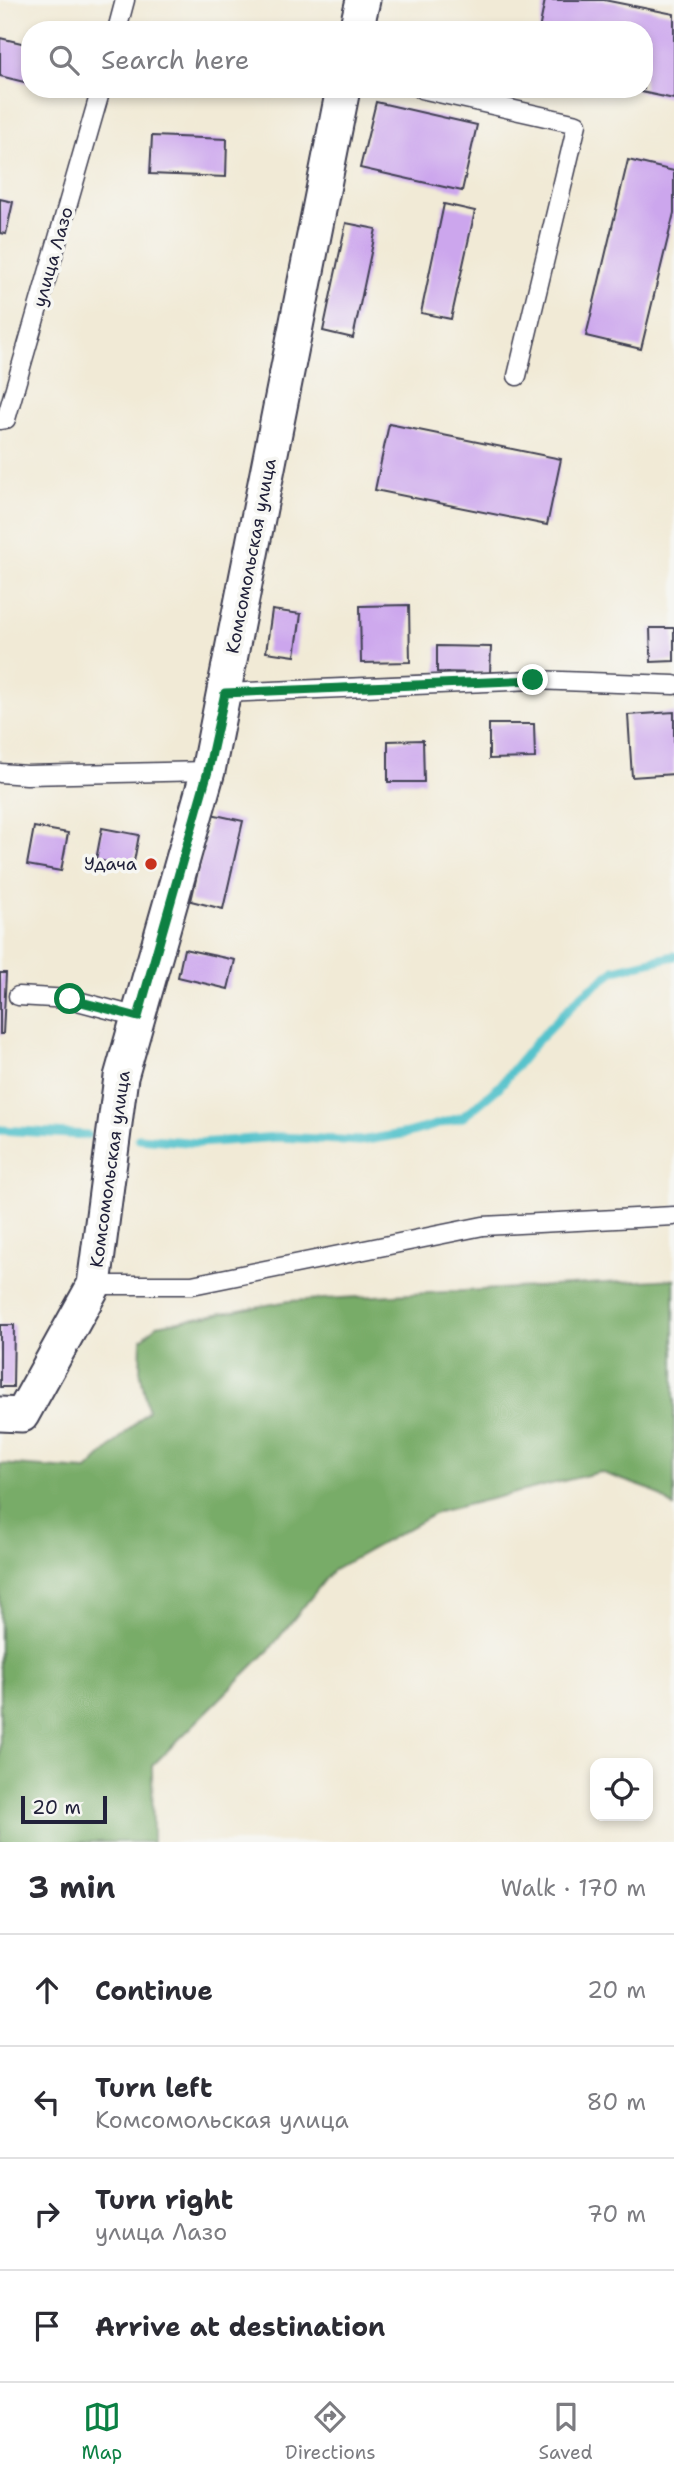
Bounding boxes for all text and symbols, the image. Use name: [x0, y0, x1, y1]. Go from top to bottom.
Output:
search box: [21, 21, 653, 98]
icon: search: [45, 41, 83, 79]
text: Search here: [101, 42, 250, 77]
street label: улица Лазо: [27, 204, 79, 310]
street label: Комсомольская улица: [220, 456, 282, 656]
route end: [517, 664, 548, 695]
place label: Удача: [84, 852, 137, 876]
marker: Удача: [143, 856, 159, 872]
route start: [54, 983, 85, 1014]
street label: Комсомольская улица: [84, 1069, 136, 1269]
map controls: [590, 1758, 653, 1821]
button: locate: [590, 1758, 653, 1821]
scale bar: [21, 1793, 107, 1825]
text: 20 m: [32, 1795, 81, 1820]
text: 3 min: [28, 1867, 115, 1908]
text: Walk · 170 m: [501, 1873, 646, 1903]
icon: ahead: [28, 1971, 66, 2009]
text: Continue: [95, 1973, 213, 2008]
text: 20 m: [587, 1975, 646, 2005]
text: Turn left: [95, 2070, 212, 2105]
icon: left: [28, 2083, 66, 2121]
text: 80 m: [587, 2087, 646, 2117]
text: Комсомольская улица: [95, 2105, 349, 2135]
text: Turn right: [95, 2182, 233, 2217]
icon: right: [28, 2195, 66, 2233]
text: 70 m: [587, 2199, 646, 2229]
text: улица Лазо: [95, 2217, 227, 2247]
icon: arrive: [28, 2307, 66, 2345]
text: Arrive at destination: [95, 2309, 385, 2344]
tab: Map: [81, 2398, 122, 2465]
tab: Directions: [285, 2398, 376, 2465]
tab: Saved: [539, 2398, 593, 2465]

